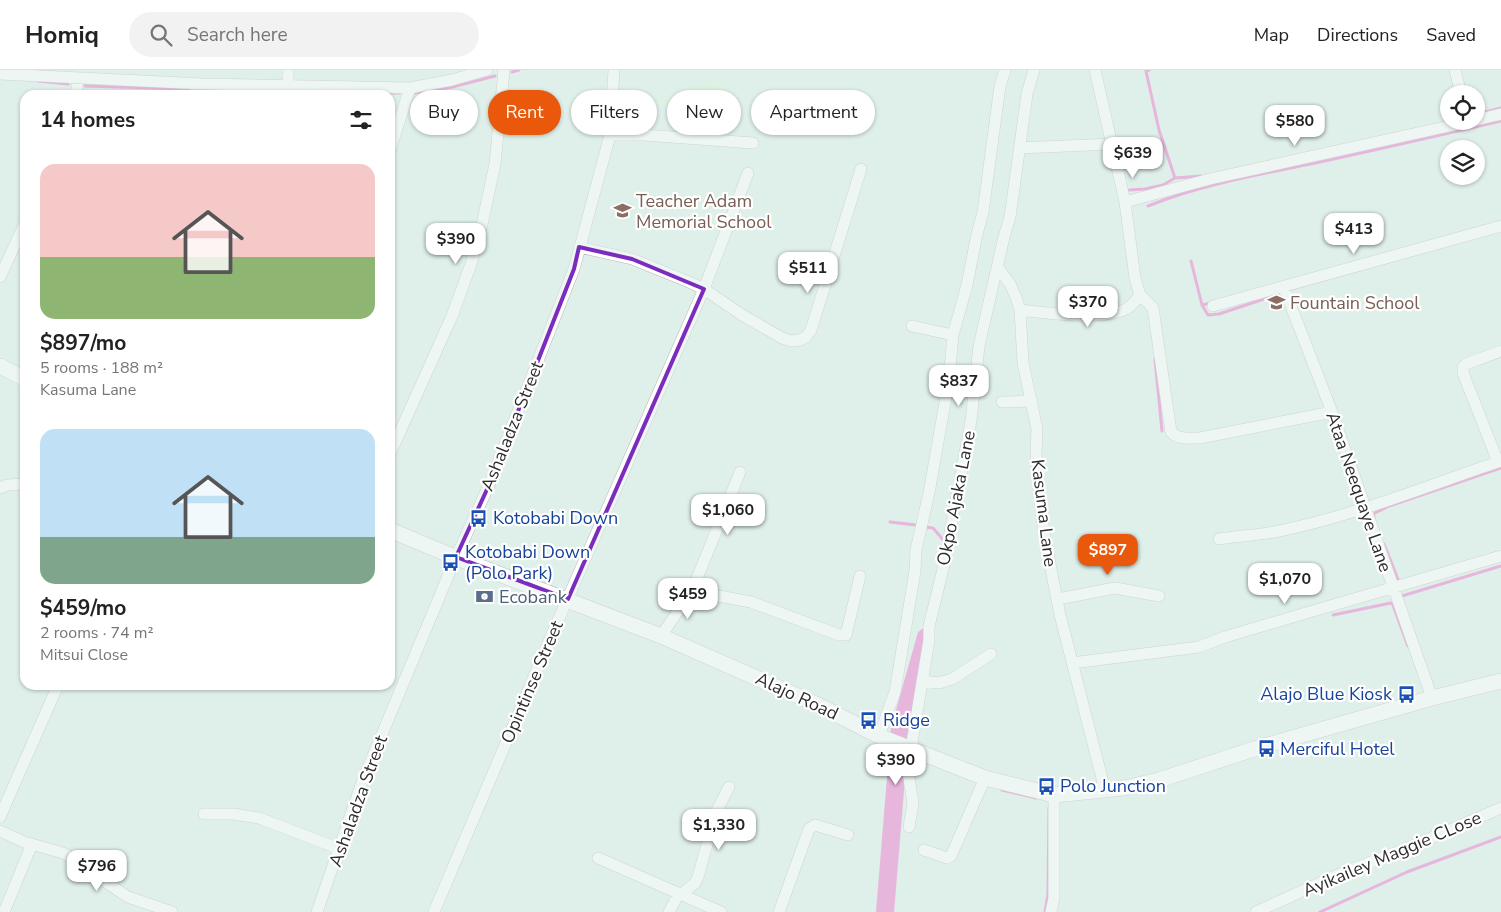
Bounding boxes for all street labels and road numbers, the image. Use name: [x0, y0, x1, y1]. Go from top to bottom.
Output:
street label: Ashaladza Street: [475, 357, 549, 495]
street label: Ataa Neequaye Lane: [1320, 409, 1398, 575]
street label: Okpo Ajaka Lane: [931, 428, 981, 568]
street label: Kasuma Lane: [1025, 458, 1063, 568]
street label: Opintinse Street: [495, 616, 569, 747]
street label: Alajo Road: [752, 666, 842, 726]
street label: Ashaladza Street: [323, 731, 393, 870]
street label: Ayikailey Maggie CLose: [1299, 805, 1485, 903]

